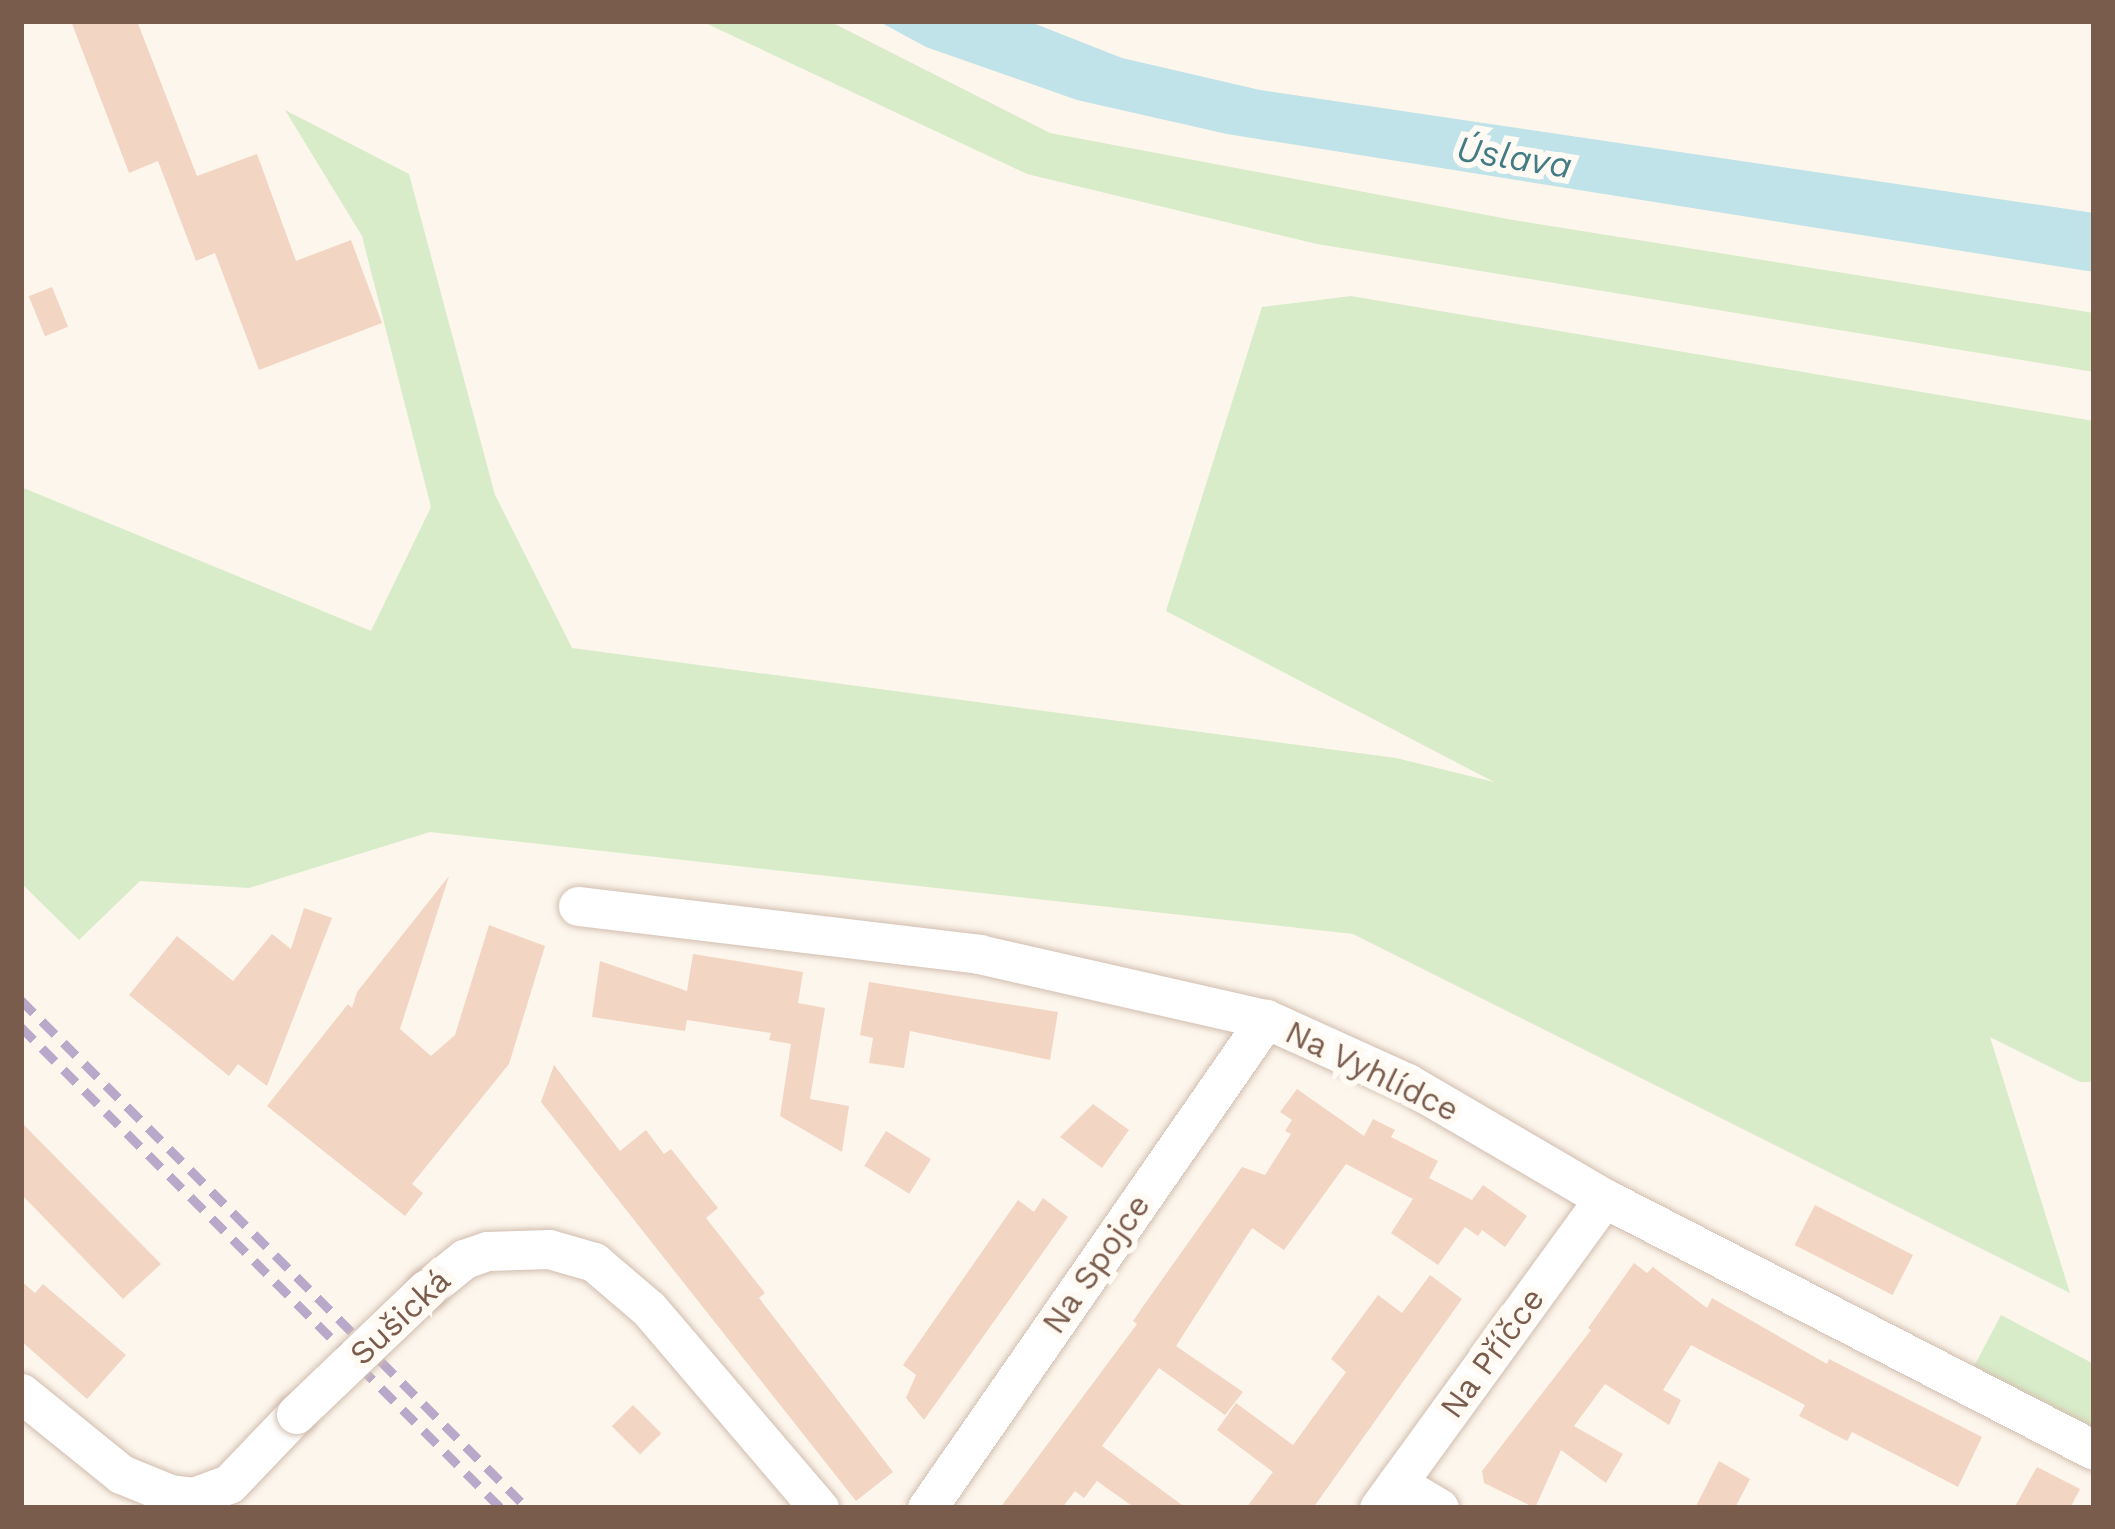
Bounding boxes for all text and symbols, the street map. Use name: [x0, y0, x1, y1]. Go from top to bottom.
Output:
water label: Úslava: [1453, 128, 1575, 188]
street label: Na Vyhlídce: [1278, 1012, 1466, 1130]
street label: Na Spojce: [1033, 1186, 1159, 1342]
street label: Sušická: [341, 1261, 459, 1373]
street label: Na Příčce: [1431, 1280, 1553, 1426]

